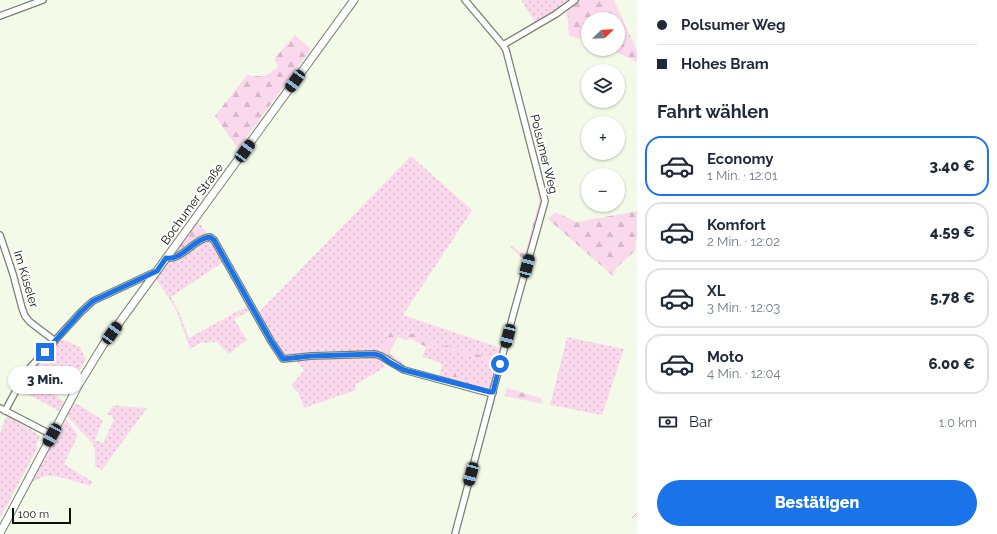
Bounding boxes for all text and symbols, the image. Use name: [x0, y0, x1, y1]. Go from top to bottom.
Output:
north arrow: [581, 12, 625, 56]
map controls: [581, 12, 625, 212]
text: Polsumer Weg: [681, 16, 785, 34]
text: Hohes Bram: [681, 55, 769, 73]
button: layers: [581, 64, 625, 108]
car: [283, 68, 307, 94]
text: Fahrt wählen: [657, 101, 769, 122]
street label: Polsumer Weg: [527, 113, 561, 195]
button: +: [581, 116, 625, 160]
car: [233, 138, 257, 164]
icon: car: [659, 148, 695, 184]
text: Economy: [707, 150, 774, 168]
text: 3.40 €: [930, 157, 975, 175]
street label: Bochumer Straße: [158, 161, 226, 247]
button: −: [581, 168, 625, 212]
text: 1 Min. · 12:01: [707, 168, 778, 183]
icon: car: [659, 214, 695, 250]
text: Komfort: [707, 216, 766, 234]
text: 4.59 €: [930, 223, 975, 241]
text: 2 Min. · 12:02: [707, 234, 780, 249]
street label: Im Küseler: [11, 249, 42, 310]
car: [518, 253, 536, 279]
icon: car: [659, 280, 695, 316]
text: XL: [707, 282, 725, 300]
text: 5.78 €: [930, 289, 975, 307]
text: 3 Min. · 12:03: [707, 300, 780, 315]
car: [100, 320, 124, 346]
car: [499, 323, 517, 349]
route end: [36, 343, 54, 361]
icon: car: [659, 346, 695, 382]
text: Moto: [707, 348, 744, 366]
route start: [491, 355, 509, 373]
text: 6.00 €: [928, 355, 975, 373]
callout: 3 Min.: [8, 366, 82, 394]
text: 4 Min. · 12:04: [707, 366, 781, 381]
text: 3 Min.: [27, 372, 63, 387]
icon: cash: [657, 411, 679, 433]
text: Bar: [689, 413, 712, 431]
text: 1.0 km: [939, 415, 977, 430]
car: [41, 422, 63, 448]
car: [462, 461, 480, 487]
button: Bestätigen: [657, 480, 977, 526]
scale bar: [12, 506, 71, 525]
text: 100 m: [18, 508, 49, 521]

